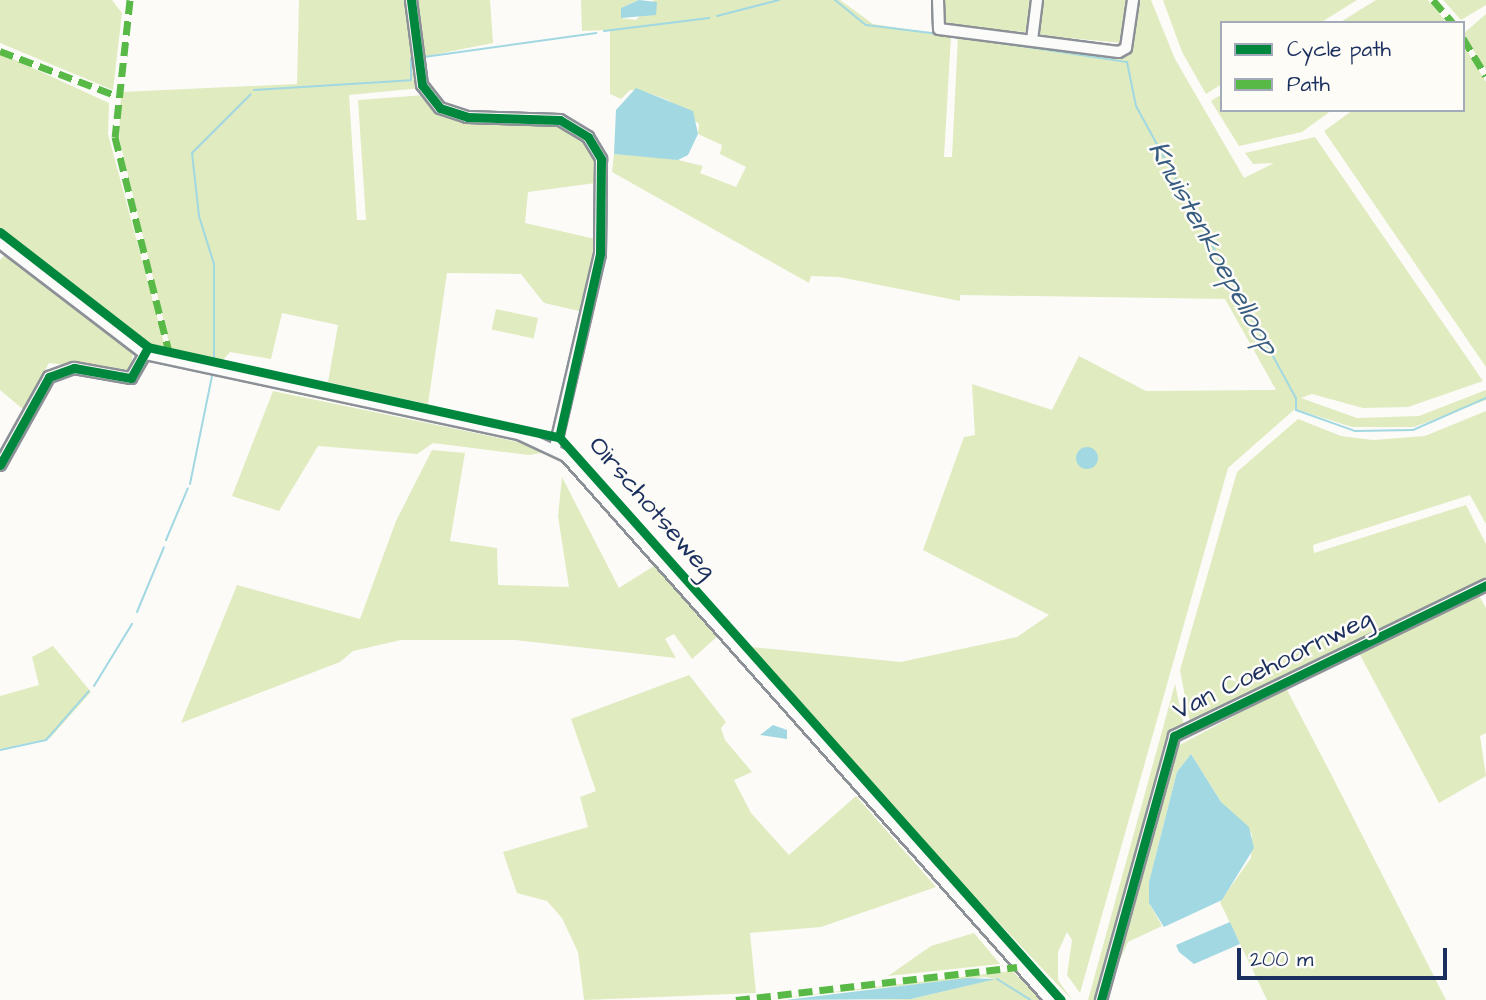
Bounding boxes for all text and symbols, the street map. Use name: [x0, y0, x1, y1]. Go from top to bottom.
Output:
legend: [1220, 21, 1465, 112]
text: Cycle path: [1287, 35, 1391, 64]
text: Path: [1287, 70, 1330, 99]
water label: Knuistenkoepelloop: [1140, 135, 1286, 361]
street label: Oirschotseweg: [582, 430, 722, 586]
street label: Van Coehoornweg: [1168, 603, 1378, 727]
scale bar: [1241, 934, 1451, 978]
text: 200 m: [1250, 945, 1313, 974]

